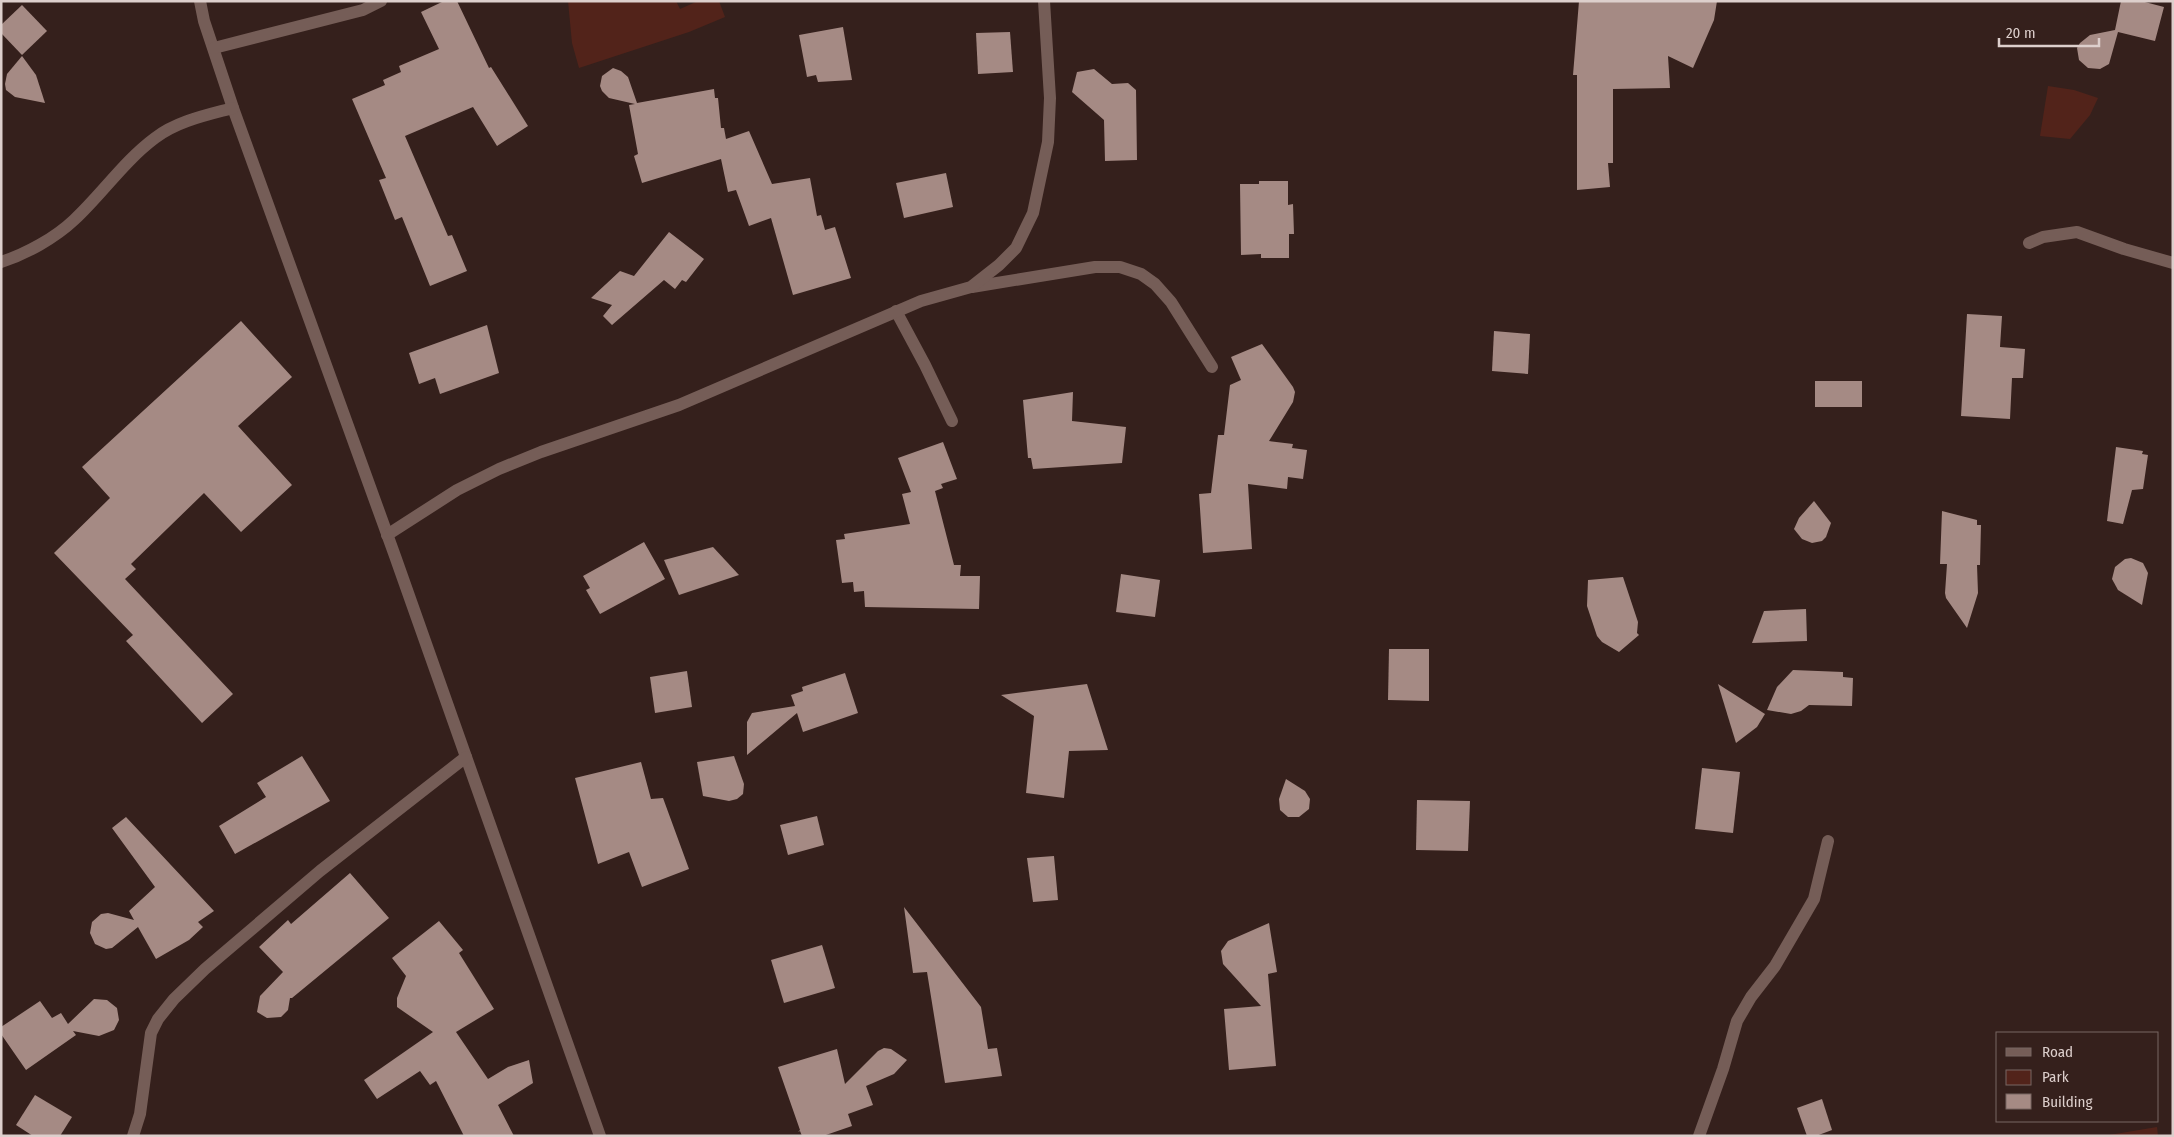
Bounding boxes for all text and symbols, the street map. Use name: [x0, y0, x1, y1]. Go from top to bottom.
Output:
scale bar: [1999, 15, 2099, 47]
text: 20 m: [2006, 24, 2036, 42]
legend: [1996, 1032, 2159, 1122]
text: Road: [2042, 1043, 2073, 1061]
text: Park: [2042, 1068, 2069, 1086]
text: Building: [2042, 1093, 2093, 1111]

